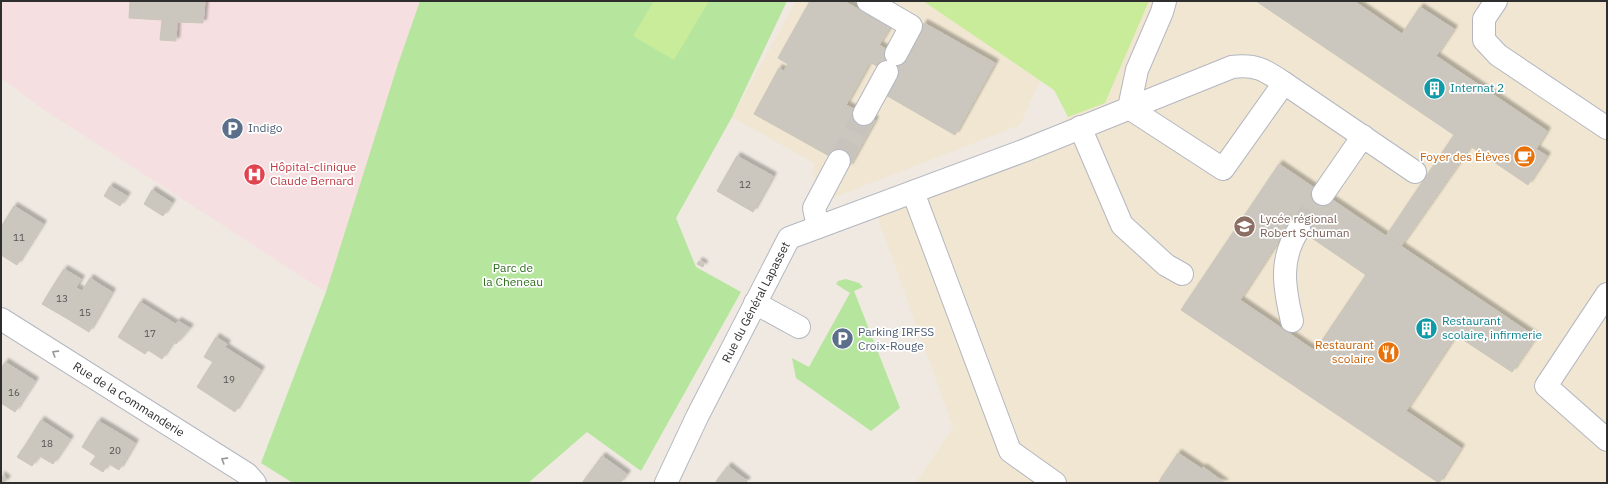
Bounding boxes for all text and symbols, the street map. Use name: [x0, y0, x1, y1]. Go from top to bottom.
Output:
building icon: Internat 2: [1421, 75, 1447, 101]
place label: Internat 2: [1450, 80, 1504, 95]
parking icon: Indigo: [220, 115, 246, 141]
place label: Indigo: [248, 120, 283, 135]
cafe icon: Foyer des Élèves: [1512, 144, 1538, 170]
place label: Foyer des Élèves: [1420, 149, 1510, 164]
place label: Hôpital-clinique Claude Bernard: [270, 159, 357, 188]
hospital icon: Hôpital-clinique Claude Bernard: [242, 161, 268, 187]
house number: 12: [739, 178, 751, 191]
place label: Lycée régional Robert Schuman: [1260, 211, 1350, 240]
school or university icon: Lycée régional Robert Schuman: [1231, 213, 1257, 239]
house number: 11: [13, 231, 25, 244]
street label: Rue du Général Lapasset: [718, 239, 793, 365]
park label: Parc de la Cheneau: [483, 260, 543, 289]
house number: 13: [56, 292, 68, 305]
house number: 15: [79, 306, 91, 319]
place label: Restaurant scolaire, infirmerie: [1442, 313, 1542, 342]
building icon: Restaurant scolaire, infirmerie: [1414, 315, 1440, 341]
place label: Parking IRFSS Croix-Rouge: [858, 324, 934, 353]
parking icon: Parking IRFSS Croix-Rouge: [829, 326, 855, 352]
house number: 17: [144, 327, 156, 340]
place label: Restaurant scolaire: [1315, 337, 1374, 366]
restaurant icon: Restaurant scolaire: [1376, 339, 1402, 365]
one-way arrow: [52, 350, 59, 358]
street label: Rue de la Commanderie: [71, 358, 188, 440]
house number: 19: [223, 373, 235, 386]
house number: 16: [8, 386, 20, 399]
house number: 18: [41, 437, 53, 450]
house number: 20: [109, 444, 121, 457]
one-way arrow: [221, 457, 228, 465]

